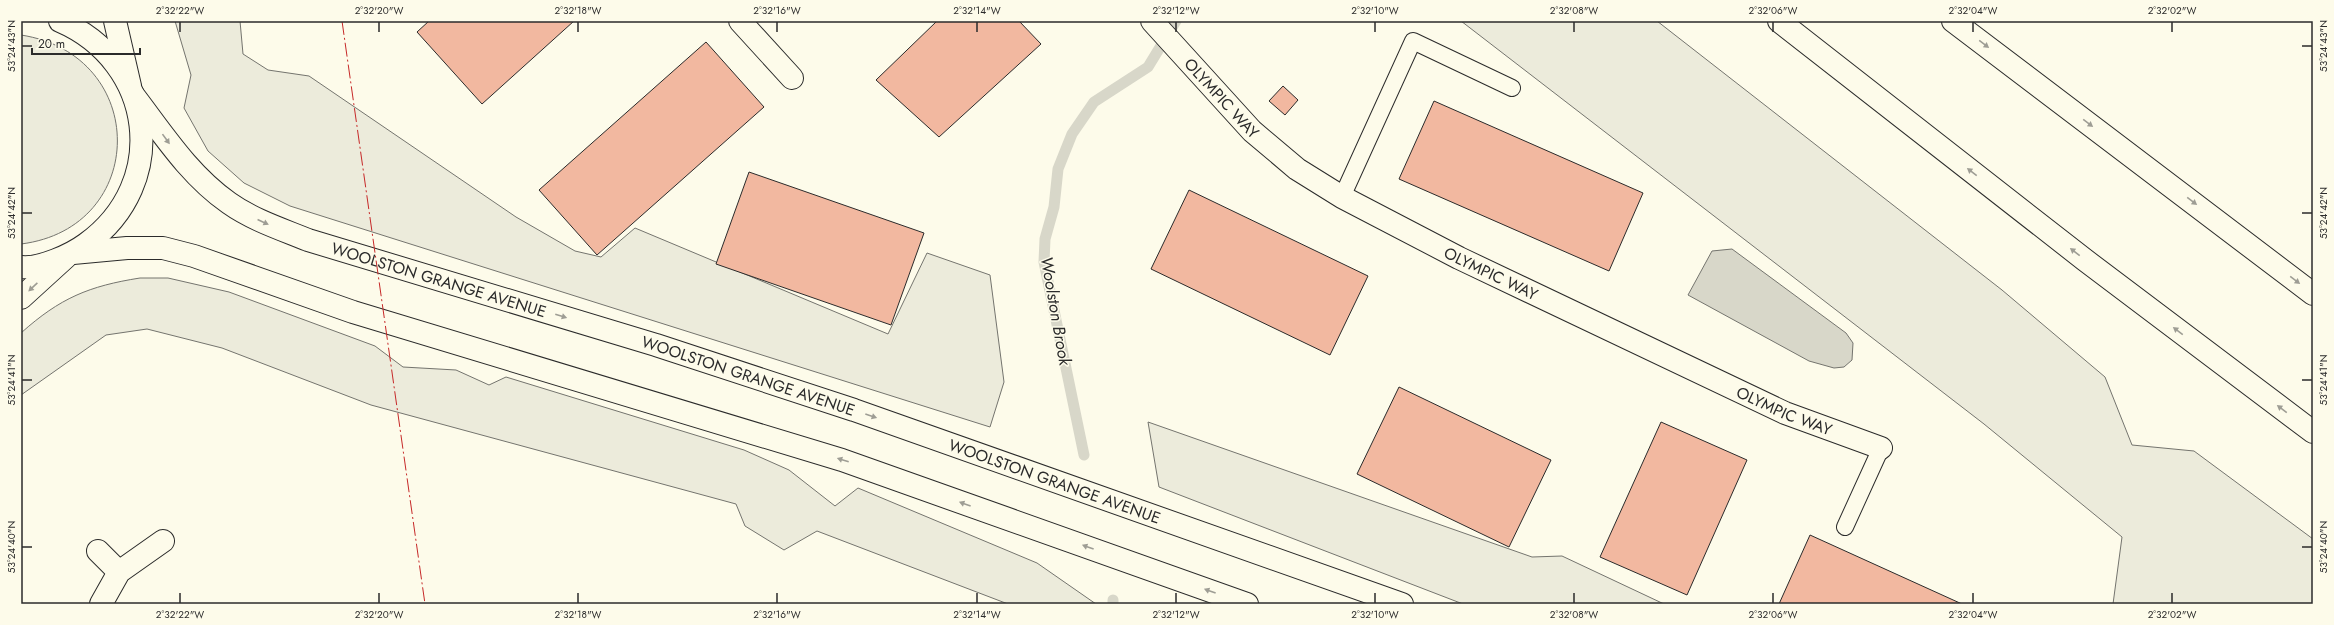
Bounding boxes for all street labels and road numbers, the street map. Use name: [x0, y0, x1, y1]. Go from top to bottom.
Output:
street label: OLYMPIC WAY: [1179, 53, 1264, 144]
street label: WOOLSTON GRANGE AVENUE: [329, 236, 549, 323]
street label: OLYMPIC WAY: [1440, 241, 1542, 306]
street label: WOOLSTON GRANGE AVENUE: [639, 330, 858, 421]
street label: OLYMPIC WAY: [1733, 380, 1835, 441]
street label: WOOLSTON GRANGE AVENUE: [946, 433, 1164, 529]

